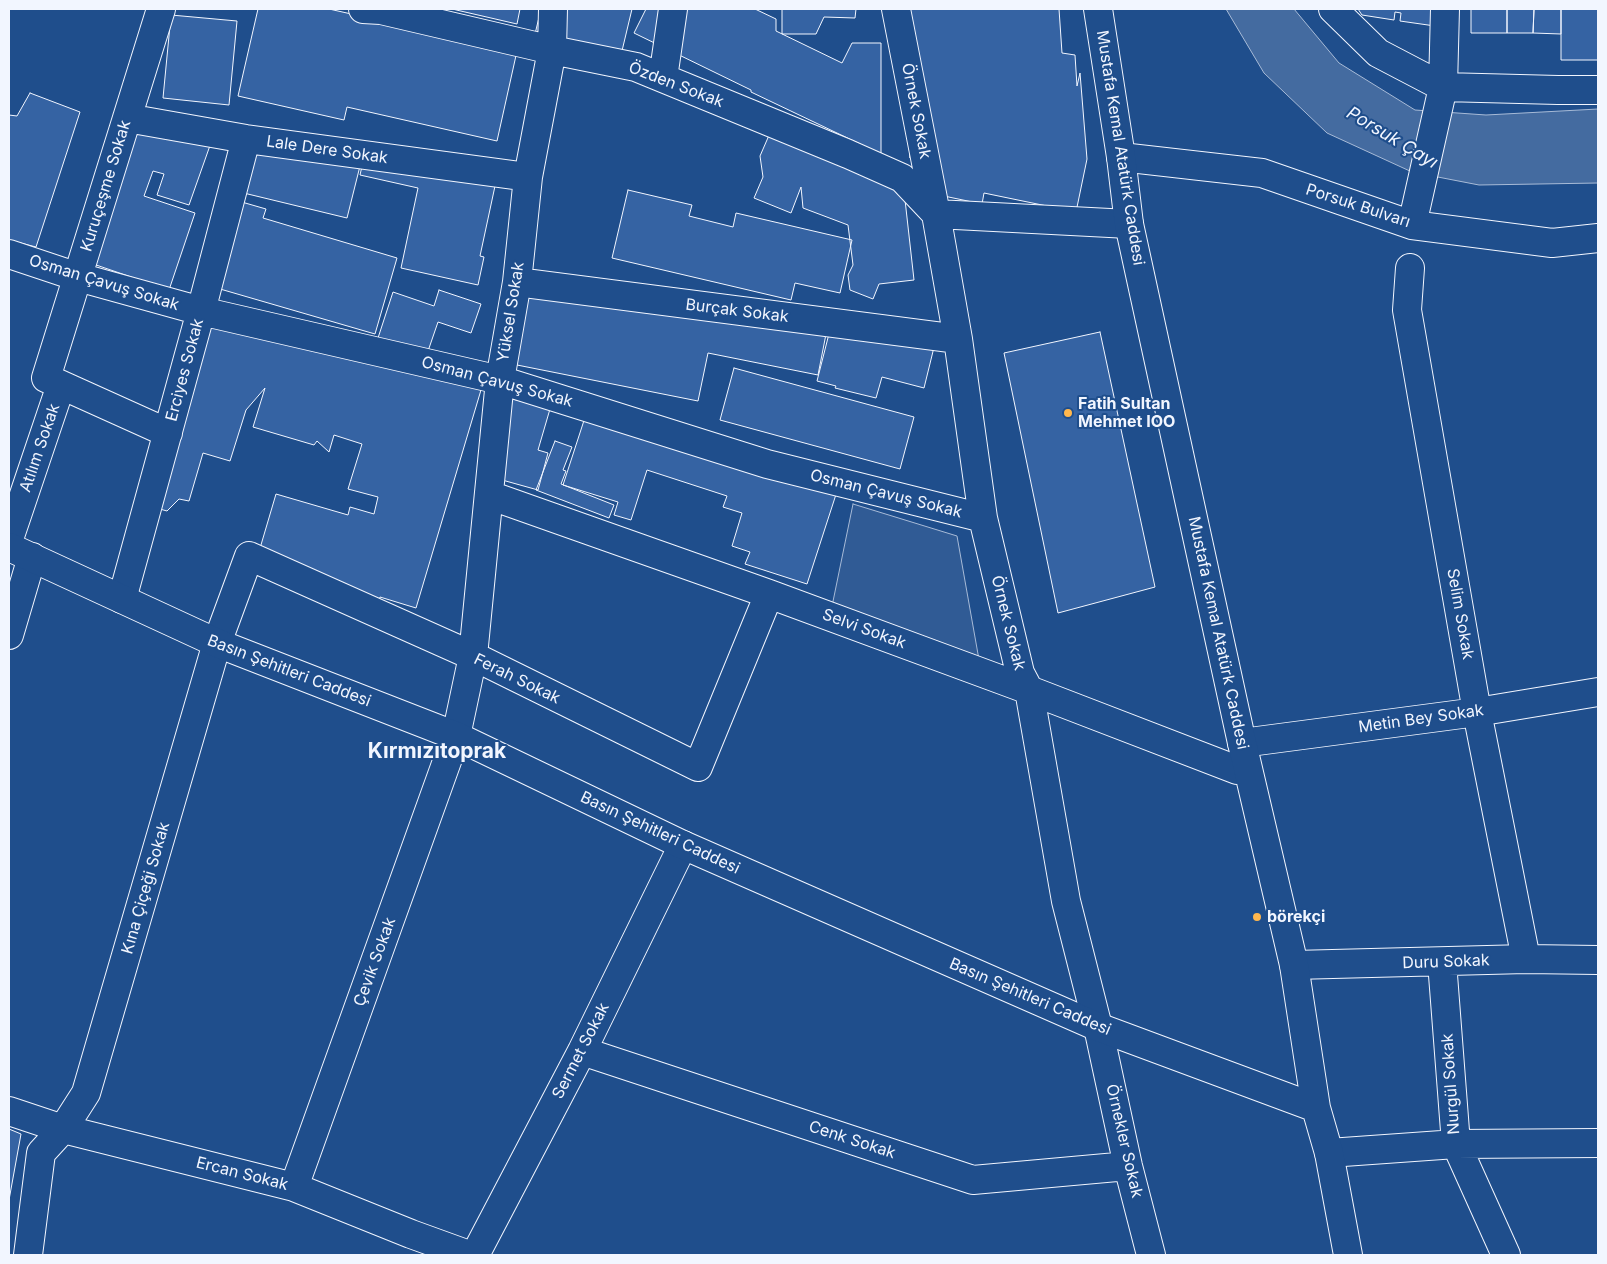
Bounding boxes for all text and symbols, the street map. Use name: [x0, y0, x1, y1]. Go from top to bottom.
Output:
street label: Mustafa Kemal Atatürk Caddesi: [1092, 29, 1148, 267]
street label: Özden Sokak: [626, 58, 726, 112]
street label: Örnek Sokak: [897, 62, 935, 160]
water label: Porsuk Çayı: [1343, 102, 1441, 174]
street label: Kuruçeşme Sokak: [77, 118, 135, 254]
street label: Lale Dere Sokak: [265, 132, 389, 168]
street label: Porsuk Bulvarı: [1303, 180, 1413, 232]
street label: Osman Çavuş Sokak: [27, 251, 181, 315]
street label: Yüksel Sokak: [494, 261, 528, 363]
street label: Burçak Sokak: [684, 295, 790, 327]
street label: Erciyes Sokak: [162, 316, 208, 424]
street label: Osman Çavuş Sokak: [419, 353, 575, 411]
place label: Fatih Sultan Mehmet IOO: [1078, 394, 1175, 432]
street label: Atılım Sokak: [16, 401, 64, 495]
marker: Fatih Sultan Mehmet IOO: [1062, 407, 1074, 419]
street label: Osman Çavuş Sokak: [808, 466, 964, 522]
street label: Mustafa Kemal Atatürk Caddesi: [1184, 515, 1252, 751]
street label: Selim Sokak: [1443, 567, 1477, 661]
street label: Örnek Sokak: [987, 574, 1029, 672]
street label: Selvi Sokak: [820, 605, 908, 653]
street label: Basın Şehitleri Caddesi: [204, 631, 374, 711]
street label: Ferah Sokak: [471, 650, 563, 708]
street label: Metin Bey Sokak: [1357, 701, 1485, 737]
district label: Kırmızıtoprak: [368, 739, 506, 765]
street label: Basın Şehitleri Caddesi: [577, 788, 743, 878]
street label: Kına Çiçeği Sokak: [118, 820, 174, 956]
place label: börekçi: [1267, 907, 1325, 927]
marker: börekçi: [1251, 911, 1263, 923]
street label: Çevik Sokak: [350, 915, 400, 1009]
street label: Duru Sokak: [1402, 951, 1490, 973]
street label: Basın Şehitleri Caddesi: [946, 954, 1114, 1040]
street label: Sermet Sokak: [549, 1000, 613, 1102]
street label: Nurgül Sokak: [1438, 1033, 1464, 1135]
street label: Örnekler Sokak: [1102, 1082, 1146, 1200]
street label: Cenk Sokak: [806, 1117, 898, 1163]
street label: Ercan Sokak: [194, 1153, 290, 1195]

